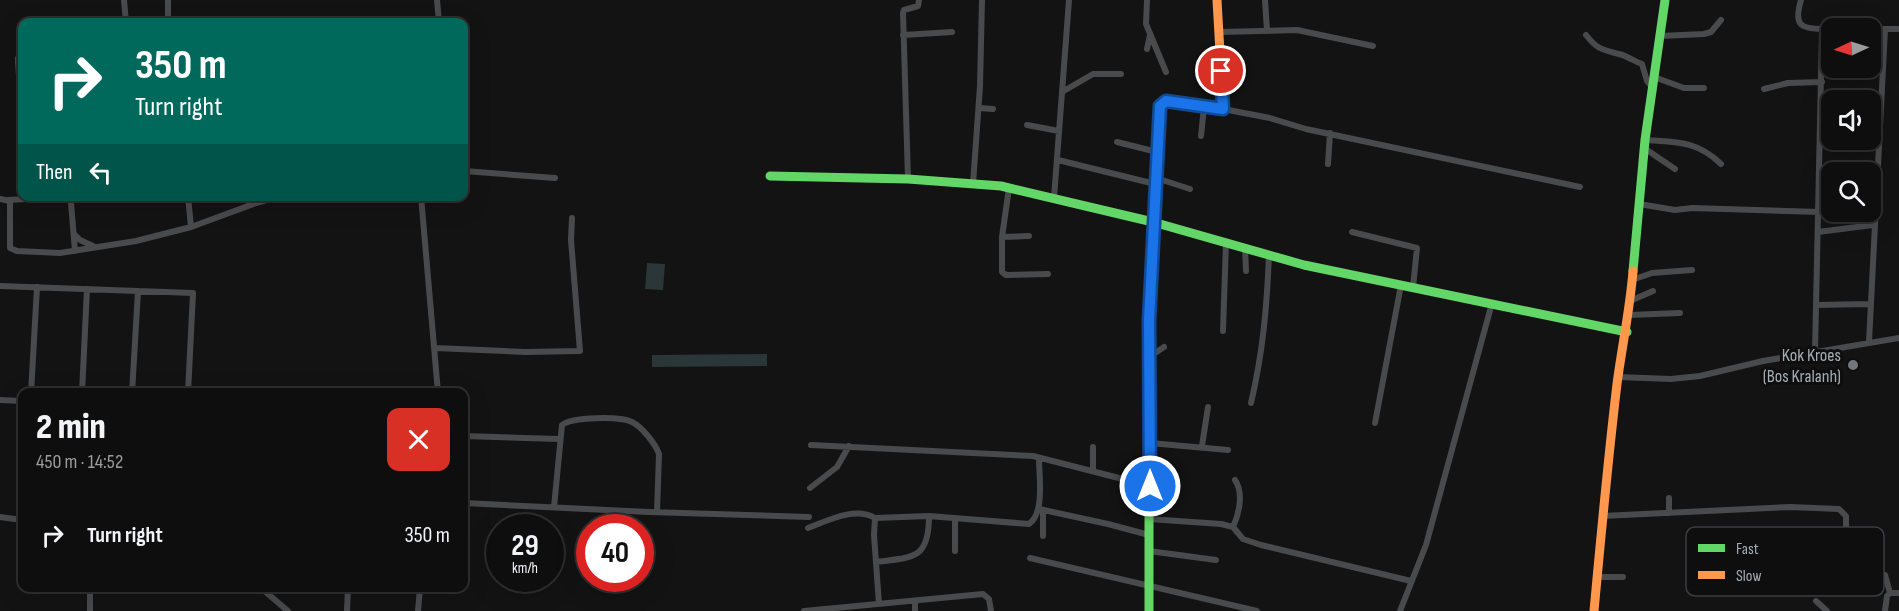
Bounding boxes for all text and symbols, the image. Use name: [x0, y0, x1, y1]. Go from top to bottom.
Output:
north arrow: [1821, 18, 1881, 78]
map controls: [1821, 18, 1881, 222]
text: 350 m: [135, 40, 227, 91]
icon: right: [36, 42, 114, 120]
pin: [1195, 45, 1246, 96]
icon: arrive: [1204, 54, 1237, 87]
button: sound: [1821, 90, 1881, 150]
text: Turn right: [135, 91, 222, 123]
icon: left: [84, 156, 117, 189]
text: Then: [36, 159, 72, 186]
button: search: [1821, 162, 1881, 222]
place label: Kok Kroes (Bos Kralanh): [1763, 345, 1841, 387]
marker: Kok Kroes (Bos Kralanh): [1846, 358, 1860, 372]
text: 2 min: [36, 406, 106, 449]
button: close: [387, 408, 450, 471]
text: 450 m · 14:52: [36, 450, 123, 474]
position arrow: [1118, 454, 1182, 518]
speed limit sign: 40: [576, 514, 654, 592]
icon: right: [36, 519, 69, 552]
text: Turn right: [87, 522, 163, 549]
text: 350 m: [405, 522, 450, 549]
legend: [1686, 527, 1884, 596]
text: 29: [511, 528, 539, 564]
text: Fast: [1736, 540, 1759, 559]
text: km/h: [512, 559, 538, 578]
text: Slow: [1736, 567, 1761, 586]

